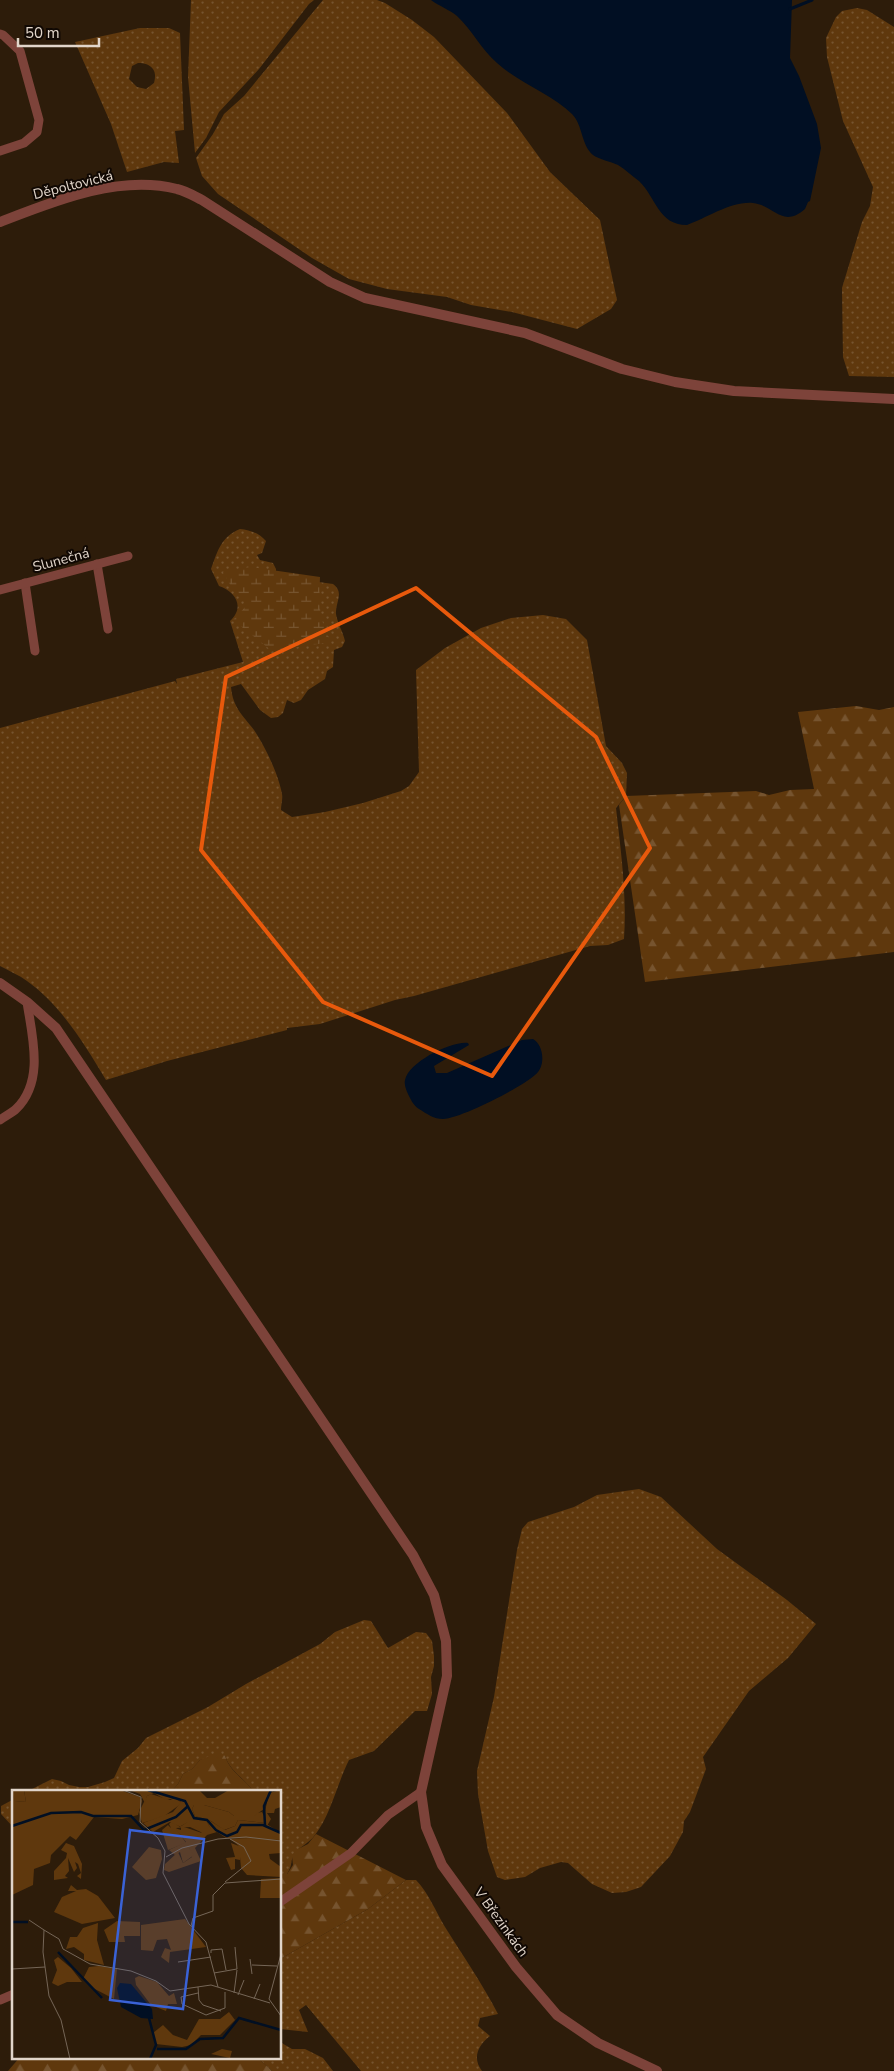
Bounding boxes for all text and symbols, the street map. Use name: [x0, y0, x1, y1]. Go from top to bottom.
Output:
scale bar: [18, 15, 99, 47]
text: 50 m: [25, 23, 60, 43]
street label: Děpoltovická: [31, 166, 115, 204]
street label: Slunečná: [31, 543, 91, 577]
inset map: [12, 1790, 281, 2058]
street label: V Březinkách: [469, 1883, 533, 1961]

